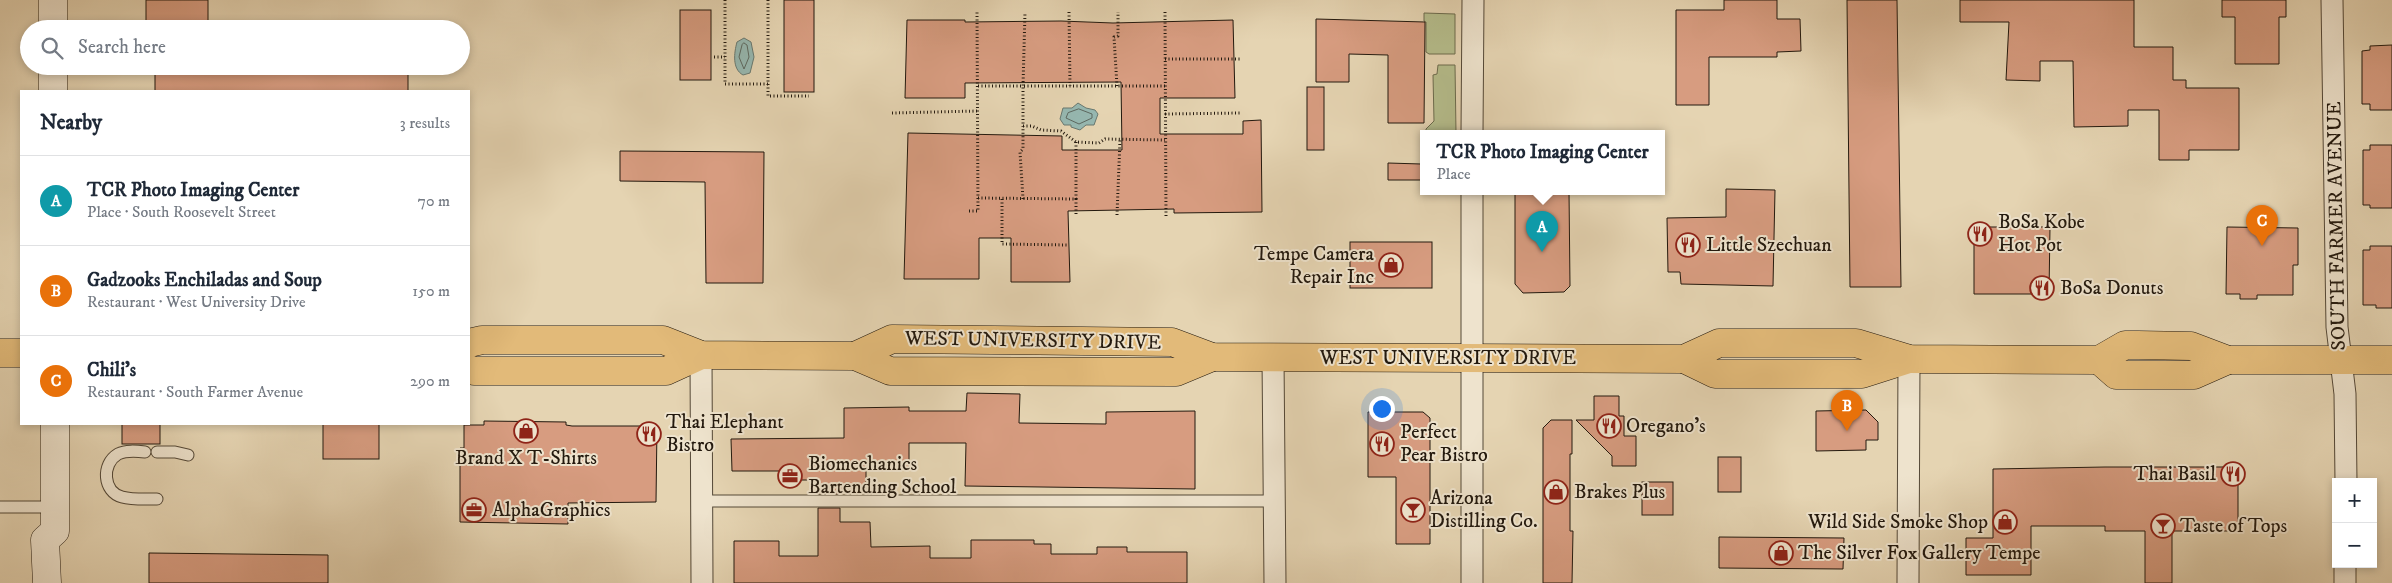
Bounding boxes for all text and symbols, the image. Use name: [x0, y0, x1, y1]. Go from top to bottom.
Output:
search box: [20, 20, 470, 75]
icon: search: [38, 34, 66, 62]
text: Search here: [78, 36, 166, 59]
street label: SOUTH FARMER AVENUE: [2322, 101, 2352, 351]
text: Nearby: [40, 110, 102, 136]
text: 3 results: [400, 113, 450, 133]
popup: [1420, 130, 1665, 195]
text: TCR Photo Imaging Center: [1436, 141, 1649, 164]
text: Place: [1436, 164, 1471, 184]
text: TCR Photo Imaging Center: [87, 179, 299, 202]
text: A: [51, 191, 61, 211]
text: 70 m: [418, 191, 450, 211]
text: Place · South Roosevelt Street: [87, 202, 276, 222]
pin: C: [2246, 205, 2278, 246]
place label: BoSa Kobe Hot Pot: [1998, 210, 2085, 258]
pin: A: [1526, 211, 1558, 252]
restaurant icon: BoSa Kobe Hot Pot: [1967, 221, 1993, 247]
restaurant icon: Little Szechuan: [1675, 232, 1701, 258]
place label: Little Szechuan: [1706, 233, 1832, 258]
place label: Tempe Camera Repair Inc: [1254, 242, 1374, 290]
shop icon: Tempe Camera Repair Inc: [1378, 252, 1404, 278]
text: Gadzooks Enchiladas and Soup: [87, 269, 322, 292]
restaurant icon: BoSa Donuts: [2029, 275, 2055, 301]
place label: BoSa Donuts: [2060, 276, 2164, 301]
text: B: [51, 281, 61, 301]
text: 150 m: [412, 281, 450, 301]
text: Restaurant · West University Drive: [87, 292, 306, 312]
street label: WEST UNIVERSITY DRIVE: [904, 326, 1161, 356]
street label: WEST UNIVERSITY DRIVE: [1319, 346, 1576, 371]
text: Chili's: [87, 359, 136, 382]
text: C: [51, 371, 61, 391]
text: 290 m: [410, 371, 450, 391]
text: Restaurant · South Farmer Avenue: [87, 382, 303, 402]
pin: B: [1831, 390, 1863, 431]
your location: [1369, 396, 1395, 422]
place label: Thai Elephant Bistro: [666, 410, 784, 458]
restaurant icon: Oregano's: [1596, 413, 1622, 439]
place label: Oregano's: [1626, 414, 1706, 439]
shop icon: Brand X T-Shirts: [513, 418, 539, 444]
place label: Perfect Pear Bistro: [1400, 420, 1488, 468]
restaurant icon: Thai Elephant Bistro: [636, 421, 662, 447]
restaurant icon: Perfect Pear Bistro: [1369, 431, 1395, 457]
place label: Brand X T-Shirts: [455, 446, 597, 471]
place label: Biomechanics Bartending School: [808, 452, 956, 500]
restaurant icon: Thai Basil: [2220, 461, 2246, 487]
place label: Thai Basil: [2133, 462, 2216, 487]
office icon: Biomechanics Bartending School: [777, 463, 803, 489]
map controls: [2332, 478, 2377, 568]
button: +: [2332, 478, 2377, 523]
shop icon: Brakes Plus: [1543, 479, 1569, 505]
place label: Brakes Plus: [1574, 480, 1666, 505]
place label: Arizona Distilling Co.: [1430, 486, 1538, 534]
office icon: AlphaGraphics: [461, 497, 487, 523]
bar icon: Arizona Distilling Co.: [1400, 497, 1426, 523]
place label: AlphaGraphics: [492, 498, 611, 523]
shop icon: Wild Side Smoke Shop: [1992, 509, 2018, 535]
place label: Wild Side Smoke Shop: [1807, 510, 1988, 535]
bar icon: Taste of Tops: [2150, 513, 2176, 539]
place label: Taste of Tops: [2180, 514, 2288, 539]
button: −: [2332, 523, 2377, 568]
shop icon: The Silver Fox Gallery Tempe: [1768, 540, 1794, 566]
place label: The Silver Fox Gallery Tempe: [1798, 541, 2041, 566]

